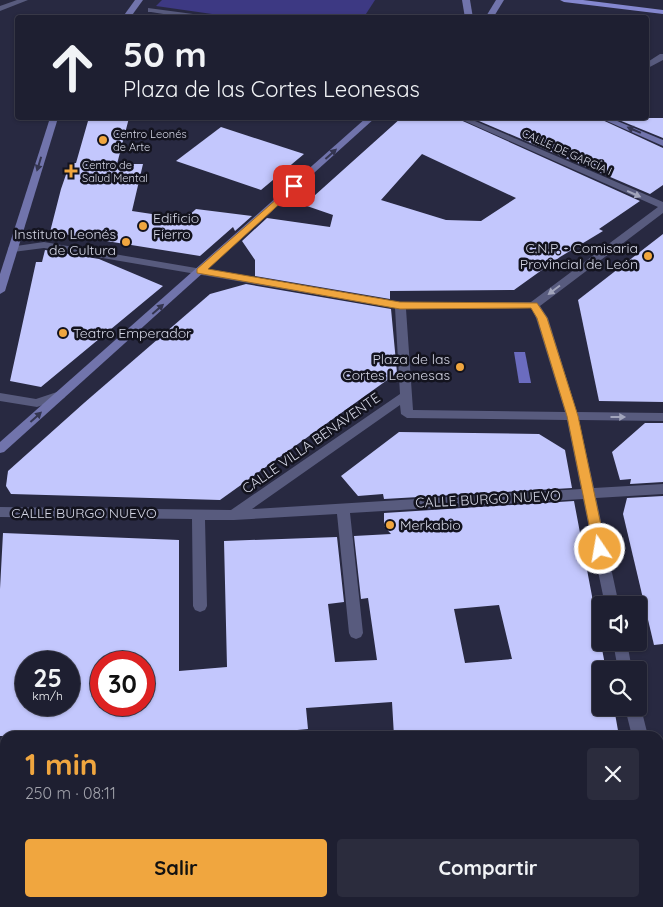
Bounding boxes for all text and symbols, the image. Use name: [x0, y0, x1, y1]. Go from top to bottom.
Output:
text: 50 m: [123, 32, 207, 76]
icon: ahead: [40, 35, 105, 100]
text: Plaza de las Cortes Leonesas: [123, 75, 420, 103]
street label: CALLE DE GARCÍA I: [520, 126, 614, 178]
one-way arrow: [626, 126, 641, 133]
place label: Centro Leonés de Arte: [113, 127, 187, 154]
marker: Centro Leonés de Arte: [97, 134, 109, 146]
one-way arrow: [324, 148, 337, 159]
one-way arrow: [34, 156, 42, 171]
place label: Centro de Salud Mental: [82, 158, 148, 185]
marker: Centro de Salud Mental: [64, 164, 78, 178]
pin: [273, 165, 315, 207]
icon: arrive: [280, 172, 308, 200]
one-way arrow: [627, 190, 641, 198]
place label: Edificio Fierro: [153, 209, 199, 243]
marker: Edificio Fierro: [137, 220, 149, 232]
place label: Instituto Leonés de Cultura: [14, 225, 116, 259]
marker: Instituto Leonés de Cultura: [120, 236, 132, 248]
place label: C.N.P. - Comisaria Provincial de León: [520, 239, 638, 273]
marker: C.N.P. - Comisaria Provincial de León: [642, 250, 654, 262]
one-way arrow: [548, 284, 561, 295]
one-way arrow: [151, 303, 163, 315]
place label: Teatro Emperador: [73, 324, 192, 342]
marker: Teatro Emperador: [57, 327, 69, 339]
place label: Plaza de las Cortes Leonesas: [342, 350, 450, 384]
marker: Plaza de las Cortes Leonesas: [454, 361, 466, 373]
street label: CALLE VILLA BENAVENTE: [239, 388, 384, 498]
one-way arrow: [30, 411, 42, 423]
one-way arrow: [610, 413, 626, 421]
street label: CALLE BURGO NUEVO: [415, 486, 561, 512]
street label: CALLE BURGO NUEVO: [11, 504, 157, 522]
place label: Merkabio: [400, 516, 461, 534]
marker: Merkabio: [384, 519, 396, 531]
position arrow: [573, 522, 625, 574]
map controls: [592, 596, 647, 716]
button: sound: [592, 596, 647, 651]
speed limit sign: 30: [90, 651, 155, 716]
button: search: [592, 661, 647, 716]
text: 25: [33, 662, 62, 693]
text: km/h: [32, 688, 63, 703]
text: 1 min: [25, 745, 98, 783]
button: close: [587, 748, 639, 800]
text: 250 m · 08:11: [25, 783, 116, 803]
button: Salir: [25, 839, 327, 897]
button: Compartir: [337, 839, 639, 897]

